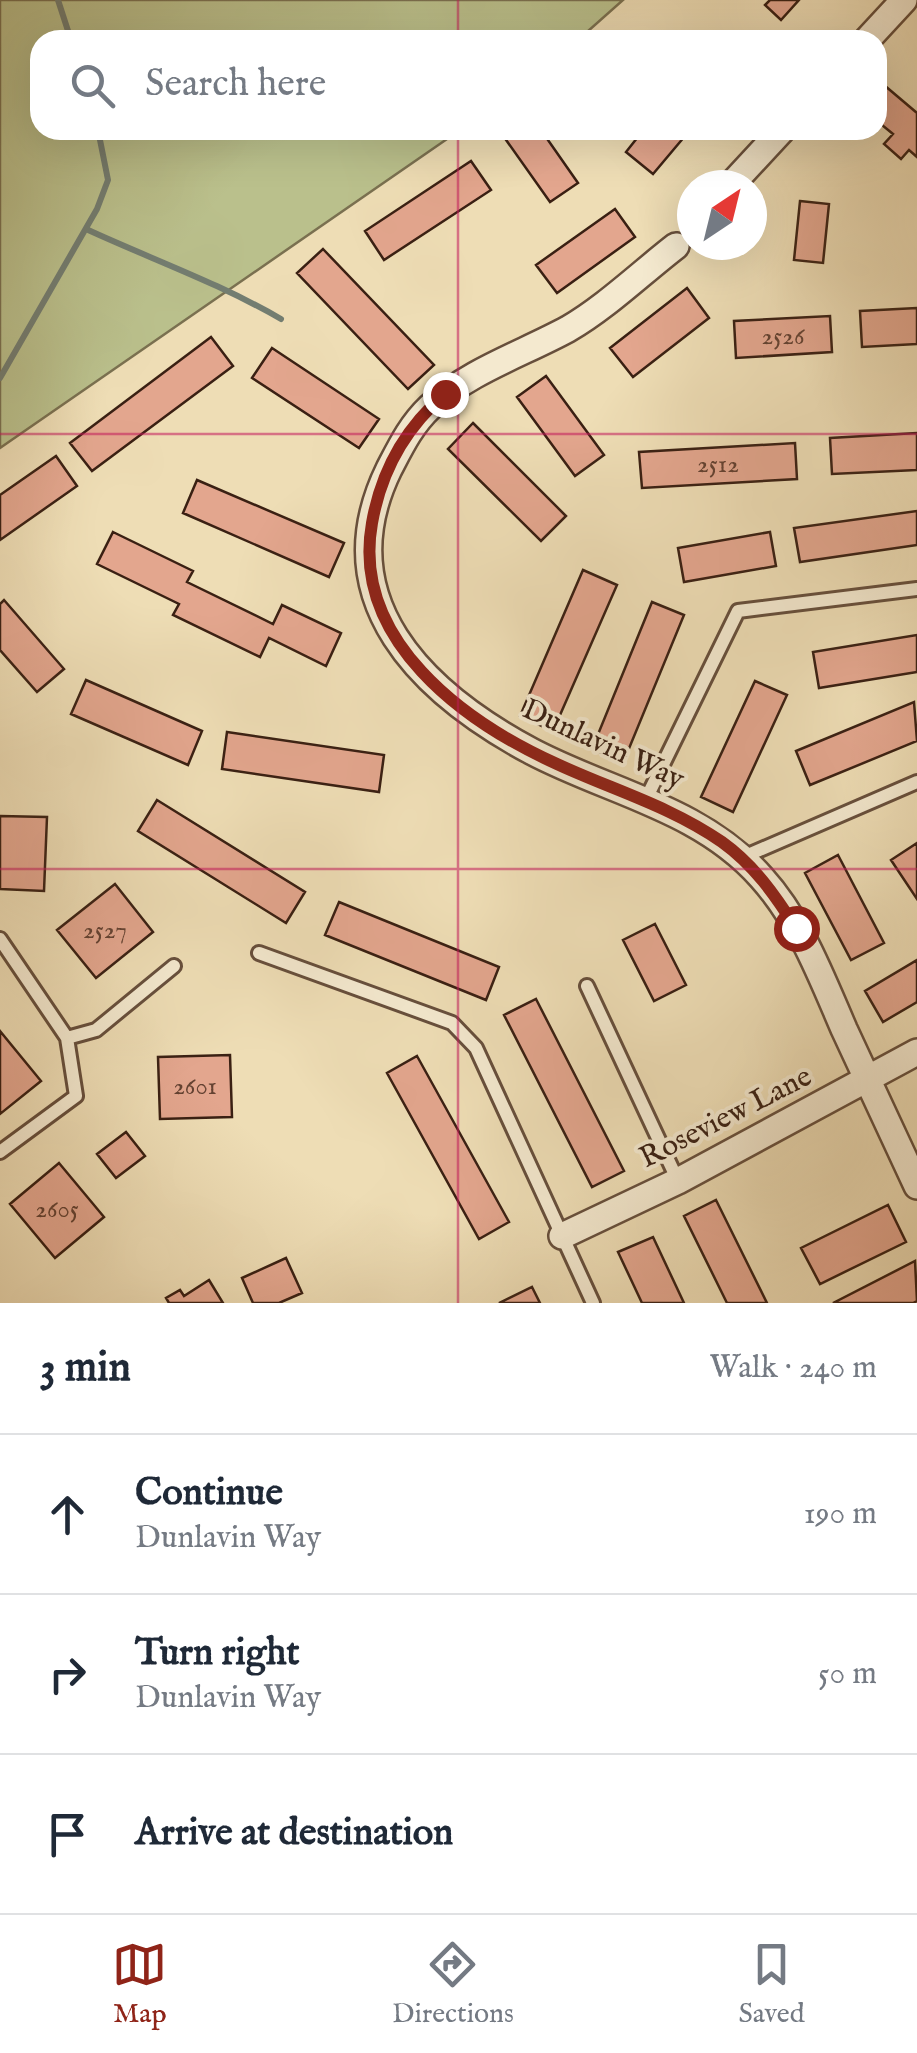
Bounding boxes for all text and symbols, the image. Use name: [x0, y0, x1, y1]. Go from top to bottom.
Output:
search box: [30, 30, 887, 140]
icon: search: [65, 58, 120, 113]
text: Search here: [145, 61, 326, 109]
north arrow: [677, 170, 767, 260]
house number: 2526: [762, 321, 805, 353]
route end: [423, 372, 469, 418]
house number: 2512: [697, 449, 739, 481]
street label: Dunlavin Way: [516, 691, 690, 799]
route start: [774, 906, 820, 952]
house number: 2527: [83, 915, 127, 947]
street label: Roseview Lane: [633, 1058, 819, 1178]
house number: 2601: [173, 1071, 217, 1103]
house number: 2605: [35, 1194, 79, 1226]
text: 3 min: [40, 1342, 131, 1395]
text: Walk · 240 m: [710, 1348, 877, 1389]
text: Continue: [135, 1470, 283, 1518]
icon: ahead: [40, 1487, 95, 1542]
text: 190 m: [804, 1494, 877, 1535]
text: Dunlavin Way: [135, 1518, 321, 1559]
text: Turn right: [135, 1630, 299, 1678]
icon: right: [40, 1647, 95, 1702]
text: 50 m: [818, 1654, 877, 1695]
text: Dunlavin Way: [135, 1678, 321, 1719]
icon: arrive: [40, 1807, 95, 1862]
text: Arrive at destination: [135, 1810, 453, 1858]
tab: Map: [112, 1937, 167, 2032]
tab: Directions: [392, 1937, 514, 2032]
tab: Saved: [738, 1937, 805, 2032]

